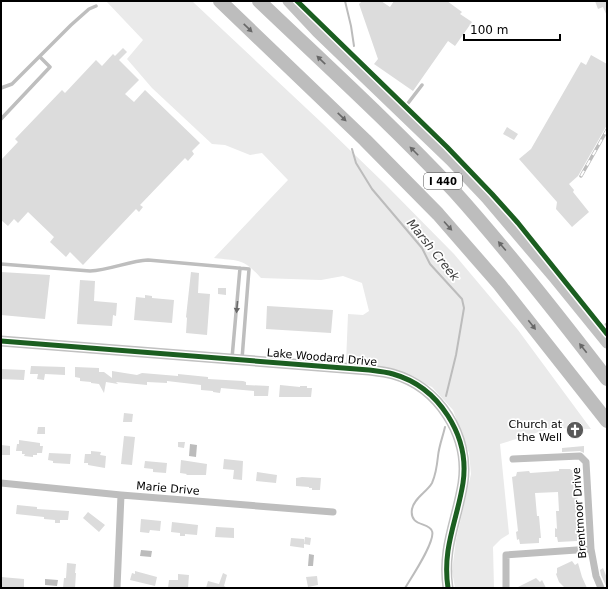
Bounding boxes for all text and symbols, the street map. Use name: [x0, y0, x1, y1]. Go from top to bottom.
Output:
scale bar: [464, 16, 560, 42]
one-way arrow: [243, 23, 253, 33]
text: 100 m: [470, 23, 508, 37]
one-way arrow: [316, 55, 326, 65]
one-way arrow: [337, 113, 347, 122]
one-way arrow: [409, 146, 419, 155]
road number: I 440: [424, 173, 462, 189]
water label: Marsh Creek: [404, 216, 463, 284]
one-way arrow: [444, 220, 453, 231]
one-way arrow: [498, 241, 507, 252]
one-way arrow: [233, 301, 240, 313]
one-way arrow: [527, 320, 536, 331]
one-way arrow: [579, 342, 588, 353]
street label: Lake Woodard Drive: [266, 346, 378, 369]
place label: Church at the Well: [509, 418, 563, 444]
church icon: Church at the Well: [565, 420, 585, 440]
street label: Brentmoor Drive: [570, 467, 589, 559]
street label: Marie Drive: [136, 479, 200, 498]

